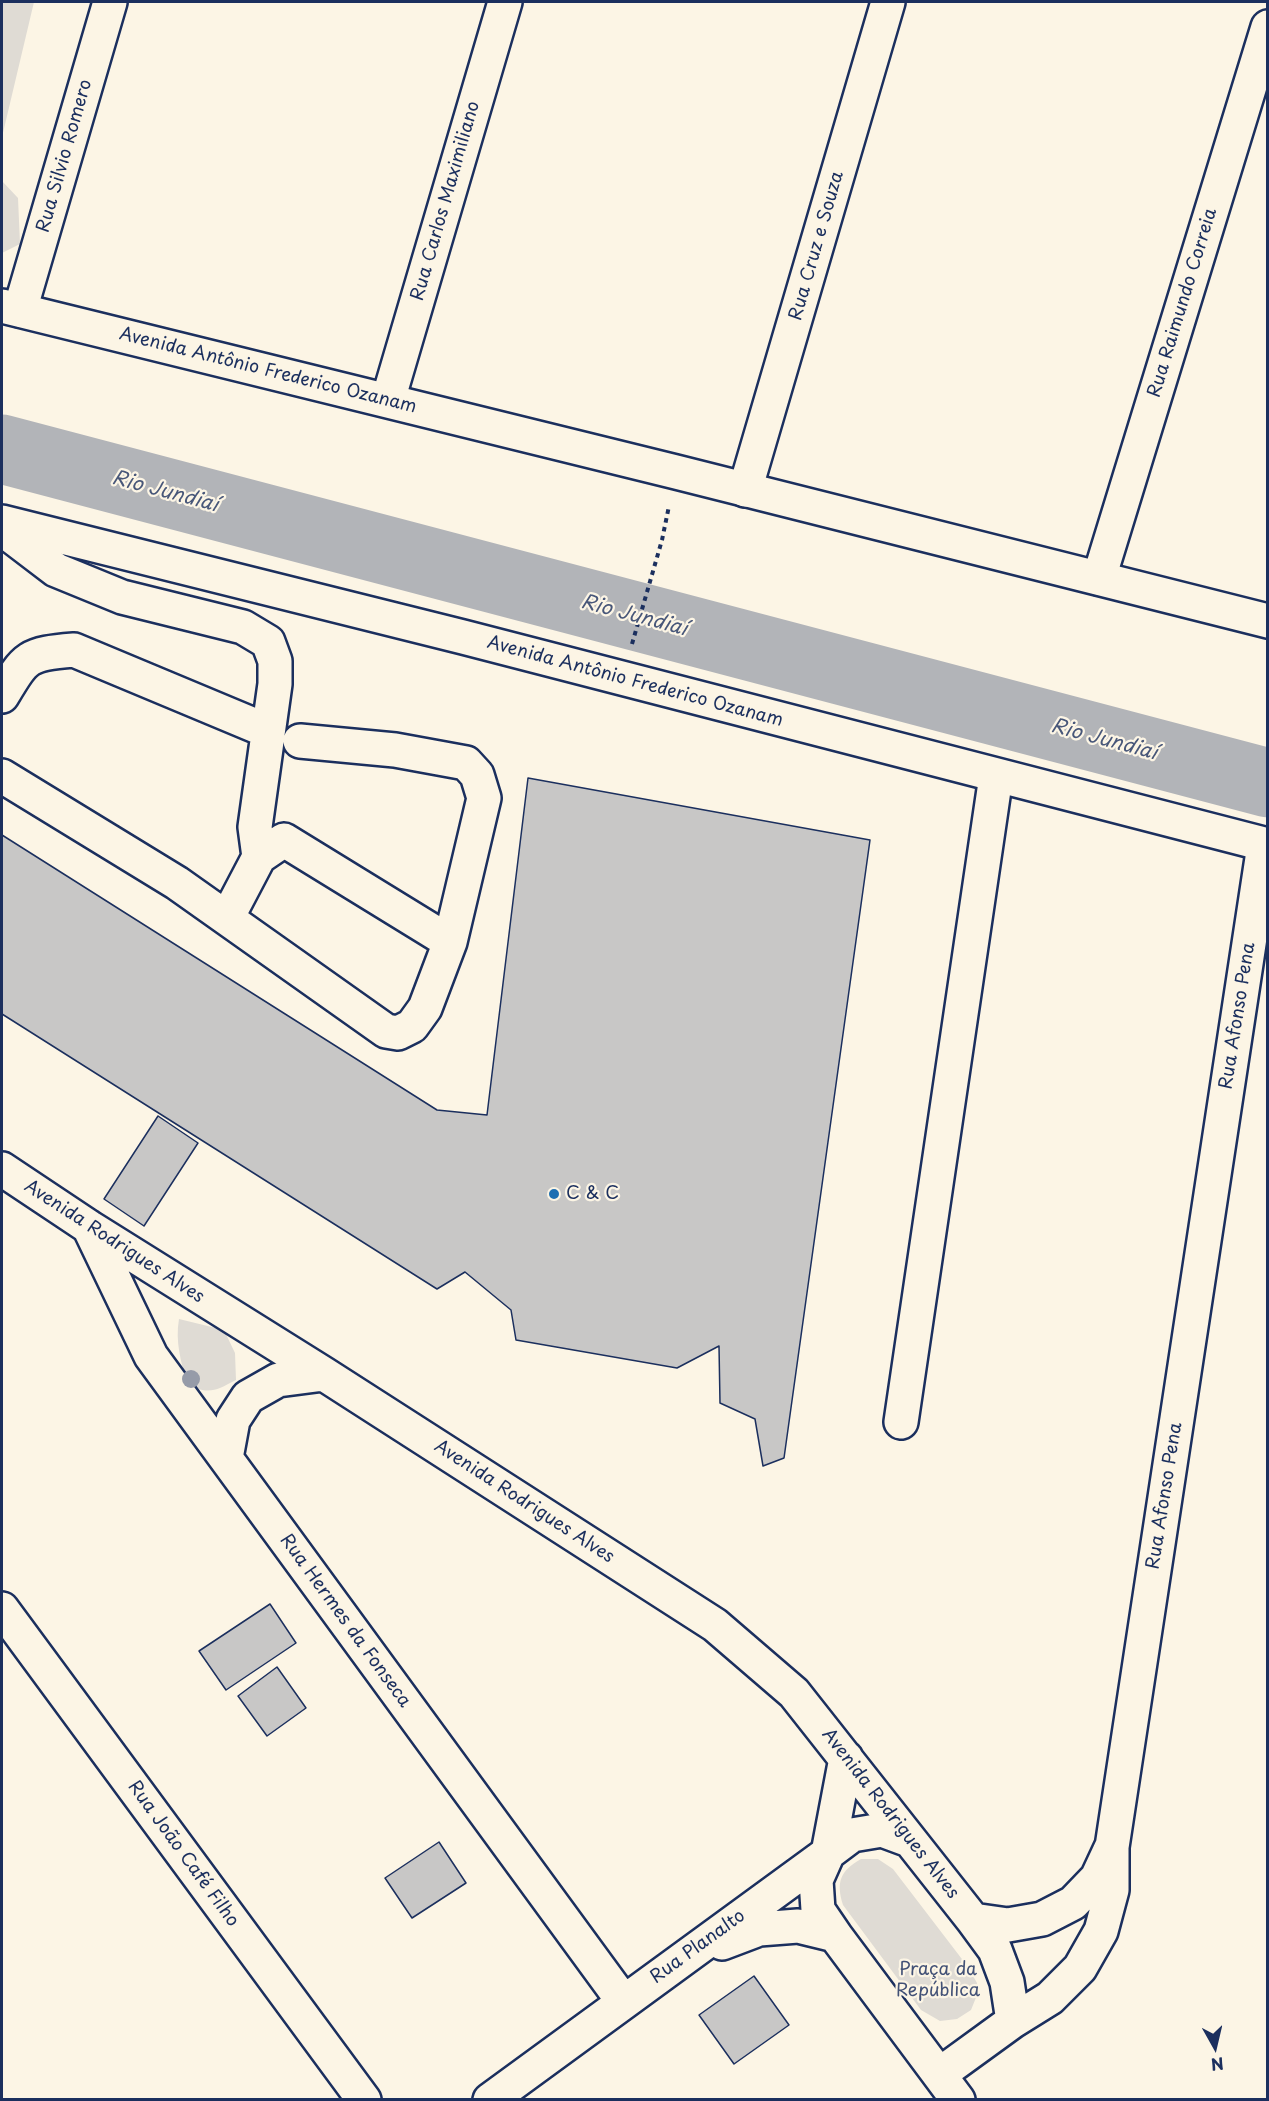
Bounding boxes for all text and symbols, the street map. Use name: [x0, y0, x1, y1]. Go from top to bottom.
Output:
street label: Rua Silvio Romero: [33, 77, 97, 235]
street label: Rua Carlos Maximiliano: [407, 99, 485, 303]
street label: Rua Cruz e Souza: [785, 169, 849, 323]
street label: Rua Raimundo Correia: [1144, 206, 1222, 400]
street label: Avenida Antônio Frederico Ozanam: [117, 324, 419, 418]
water label: Rio Jundiaí: [109, 466, 221, 518]
water label: Rio Jundiaí: [578, 590, 690, 642]
street label: Avenida Antônio Frederico Ozanam: [485, 632, 785, 732]
water label: Rio Jundiaí: [1048, 714, 1160, 766]
street label: Rua Afonso Pena: [1216, 941, 1260, 1091]
street label: Avenida Rodrigues Alves: [20, 1176, 208, 1308]
place label: C & C: [566, 1183, 619, 1205]
marker: C & C: [547, 1187, 561, 1201]
street label: Rua Afonso Pena: [1143, 1421, 1187, 1571]
street label: Avenida Rodrigues Alves: [430, 1436, 618, 1568]
street label: Rua Hermes da Fonseca: [275, 1530, 415, 1712]
street label: Avenida Rodrigues Alves: [817, 1725, 963, 1903]
street label: Rua João Café Filho: [123, 1777, 243, 1931]
street label: Rua Planalto: [646, 1905, 750, 1989]
park label: Praça da República: [896, 1959, 980, 2002]
north arrow: [1185, 2017, 1245, 2077]
text: N: [1210, 2052, 1225, 2078]

